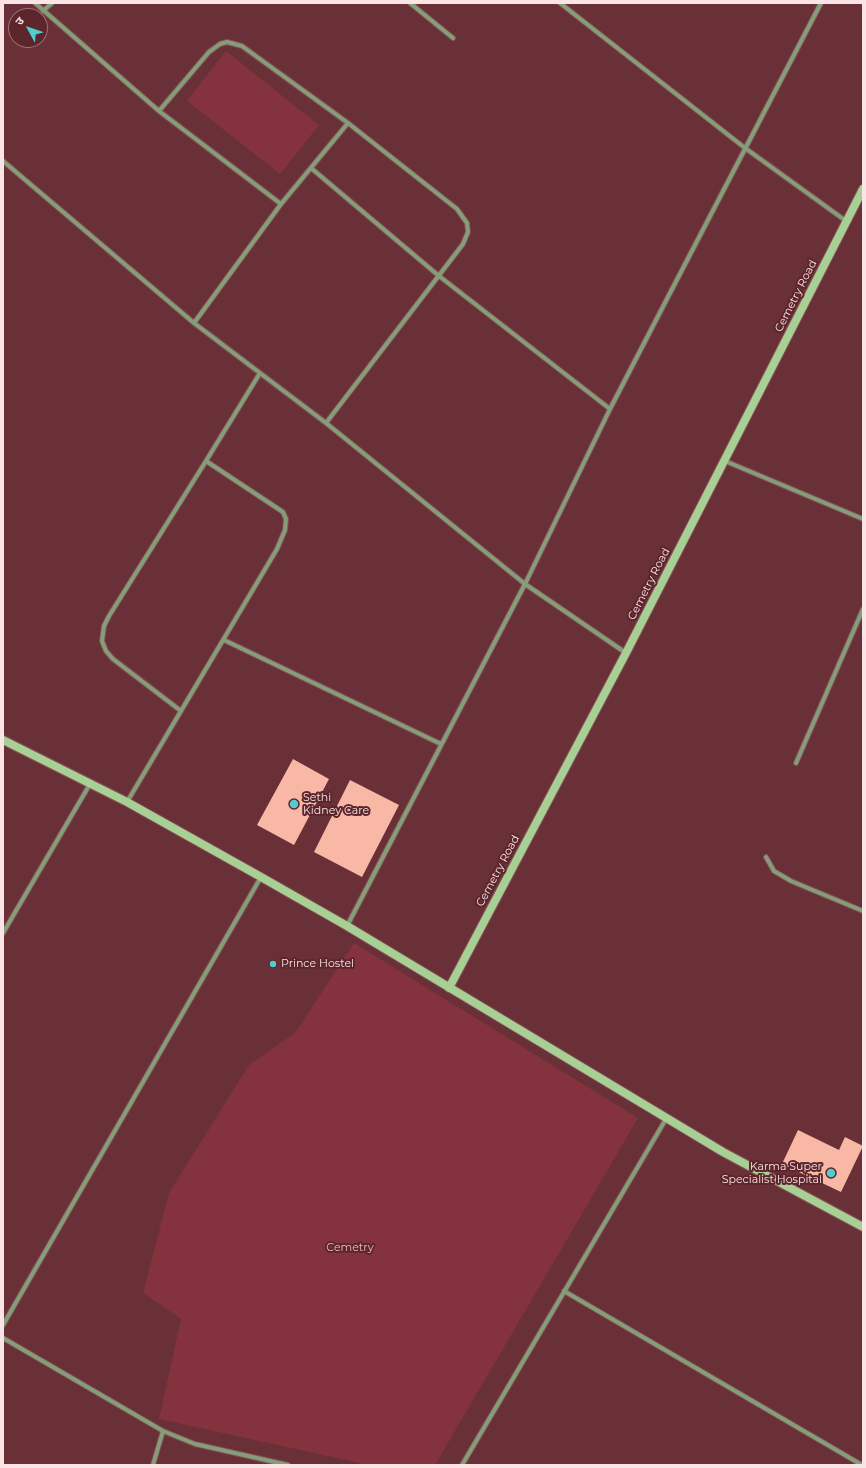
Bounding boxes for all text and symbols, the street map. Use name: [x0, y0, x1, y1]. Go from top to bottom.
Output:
north arrow: [8, 8, 48, 48]
text: उ: [12, 14, 27, 28]
street label: Cemetry Road: [772, 258, 820, 334]
street label: Cemetry Road: [625, 546, 673, 622]
place label: Sethi Kidney Care: [303, 791, 369, 817]
marker: Sethi Kidney Care: [288, 798, 300, 810]
street label: Cemetry Road: [474, 833, 522, 909]
place label: Prince Hostel: [281, 957, 354, 971]
marker: Prince Hostel: [268, 959, 278, 969]
place label: Karma Super Specialist Hospital: [722, 1160, 822, 1186]
marker: Karma Super Specialist Hospital: [825, 1167, 837, 1179]
park label: Cemetry: [326, 1241, 374, 1255]

